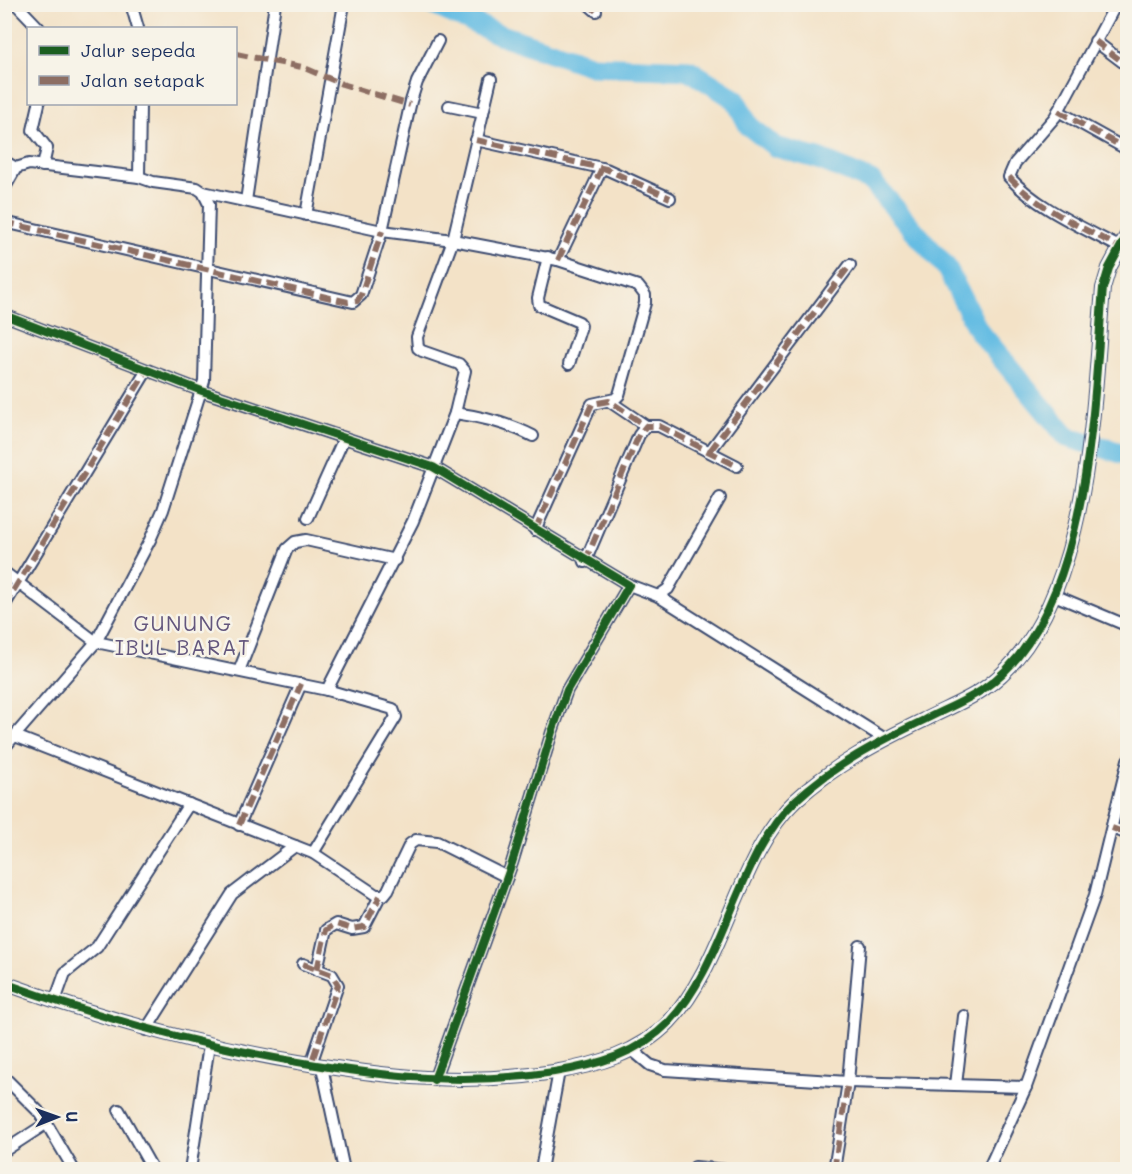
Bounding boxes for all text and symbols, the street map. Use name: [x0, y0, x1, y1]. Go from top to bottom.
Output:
legend: [27, 27, 237, 105]
text: Jalur sepeda: [81, 38, 196, 62]
text: Jalan setapak: [81, 68, 204, 92]
district label: GUNUNG IBUL BARAT: [115, 609, 251, 660]
north arrow: [27, 1087, 87, 1147]
text: U: [62, 1111, 83, 1123]

